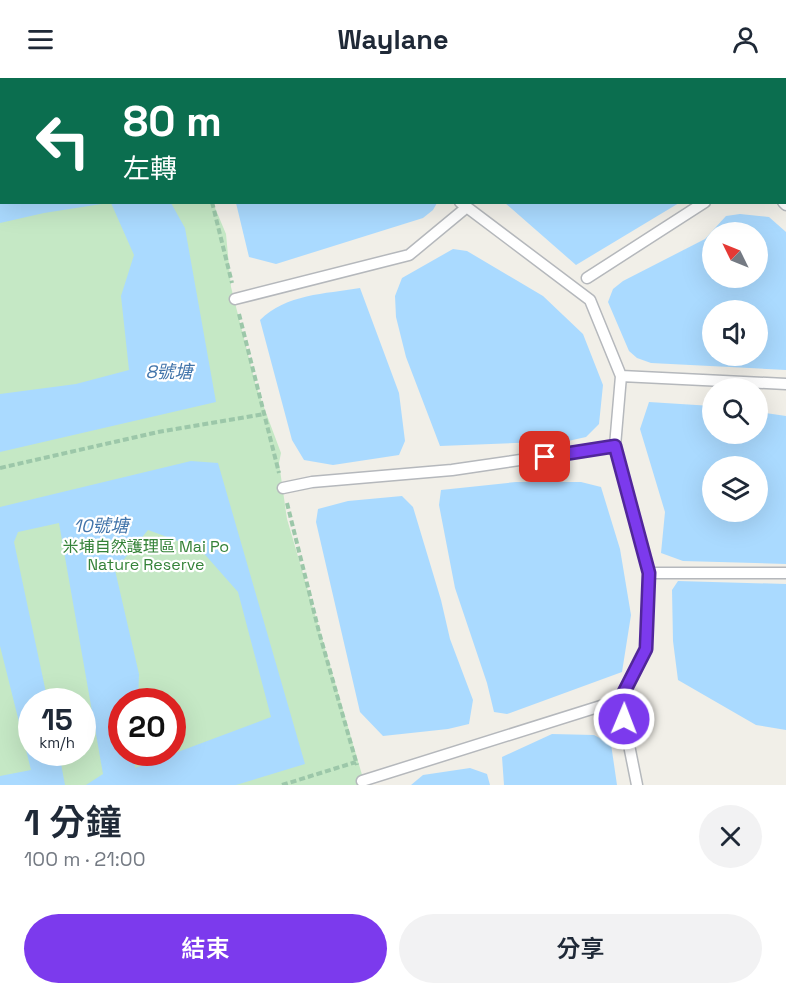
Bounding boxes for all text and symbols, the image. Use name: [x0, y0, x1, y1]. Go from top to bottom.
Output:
text: Waylane: [338, 22, 448, 57]
icon: menu: [24, 23, 57, 56]
icon: person: [729, 23, 762, 56]
text: 80 m: [123, 95, 222, 148]
icon: left: [24, 102, 102, 180]
text: 左轉: [123, 151, 177, 186]
north arrow: [702, 222, 768, 288]
map controls: [702, 222, 768, 522]
button: sound: [702, 300, 768, 366]
water label: 8號塘: [145, 360, 196, 383]
button: search: [702, 378, 768, 444]
pin: [519, 431, 570, 482]
icon: arrive: [528, 440, 561, 473]
button: layers: [702, 456, 768, 522]
water label: 10號塘: [73, 514, 132, 537]
park label: 米埔自然護理區 Mai Po Nature Reserve: [63, 536, 229, 575]
position arrow: [592, 687, 656, 751]
speed limit sign: 20: [108, 688, 186, 766]
text: 15: [41, 700, 73, 739]
text: km/h: [39, 733, 75, 752]
text: 1 分鐘: [24, 800, 121, 846]
button: close: [699, 805, 762, 868]
text: 100 m · 21:00: [24, 846, 145, 872]
button: 結束: [24, 914, 387, 983]
button: 分享: [399, 914, 762, 983]

